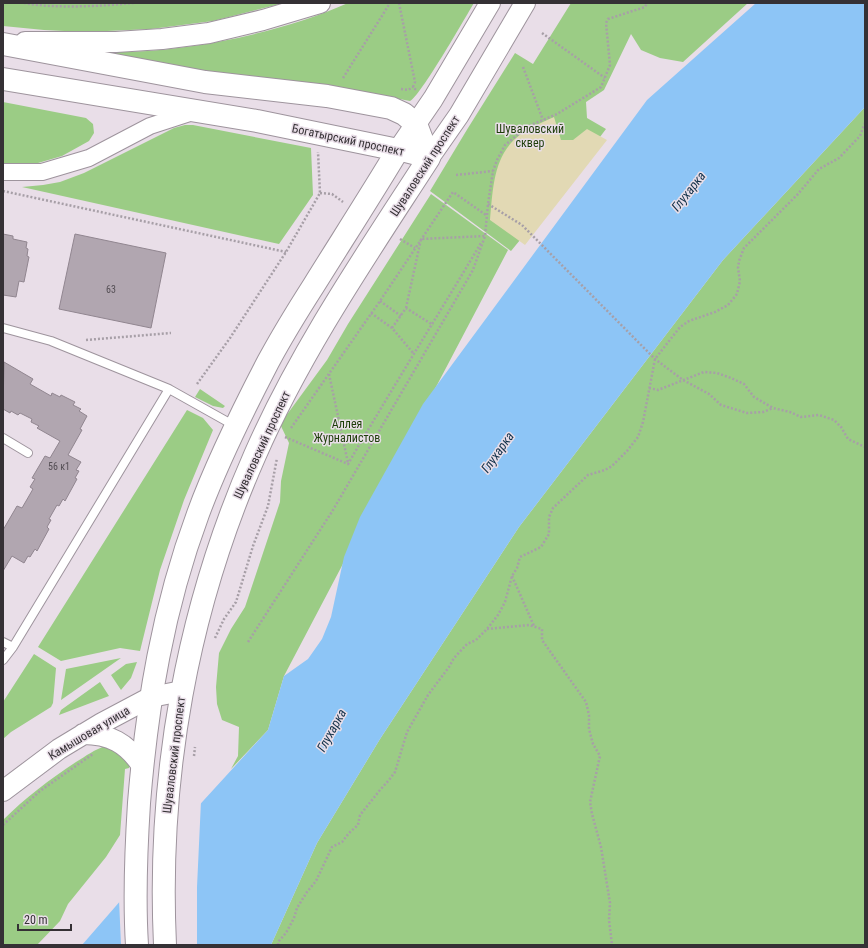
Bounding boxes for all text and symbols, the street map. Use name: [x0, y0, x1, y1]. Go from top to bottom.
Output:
street label: Шуваловский проспект: [387, 113, 463, 219]
street label: Богатырский проспект: [291, 121, 405, 159]
park label: Шуваловский сквер: [496, 122, 564, 150]
water label: Глухарка: [668, 168, 709, 214]
house number: 63: [106, 284, 116, 295]
street label: Шуваловский проспект: [231, 389, 293, 501]
park label: Аллея Журналистов: [314, 417, 380, 445]
water label: Глухарка: [478, 429, 517, 476]
house number: 56 к1: [48, 461, 70, 472]
street label: Шуваловский проспект: [160, 696, 188, 814]
street label: Камышовая улица: [46, 703, 132, 763]
water label: Глухарка: [314, 706, 349, 754]
scale bar: [18, 906, 71, 932]
text: 20 m: [24, 913, 48, 927]

